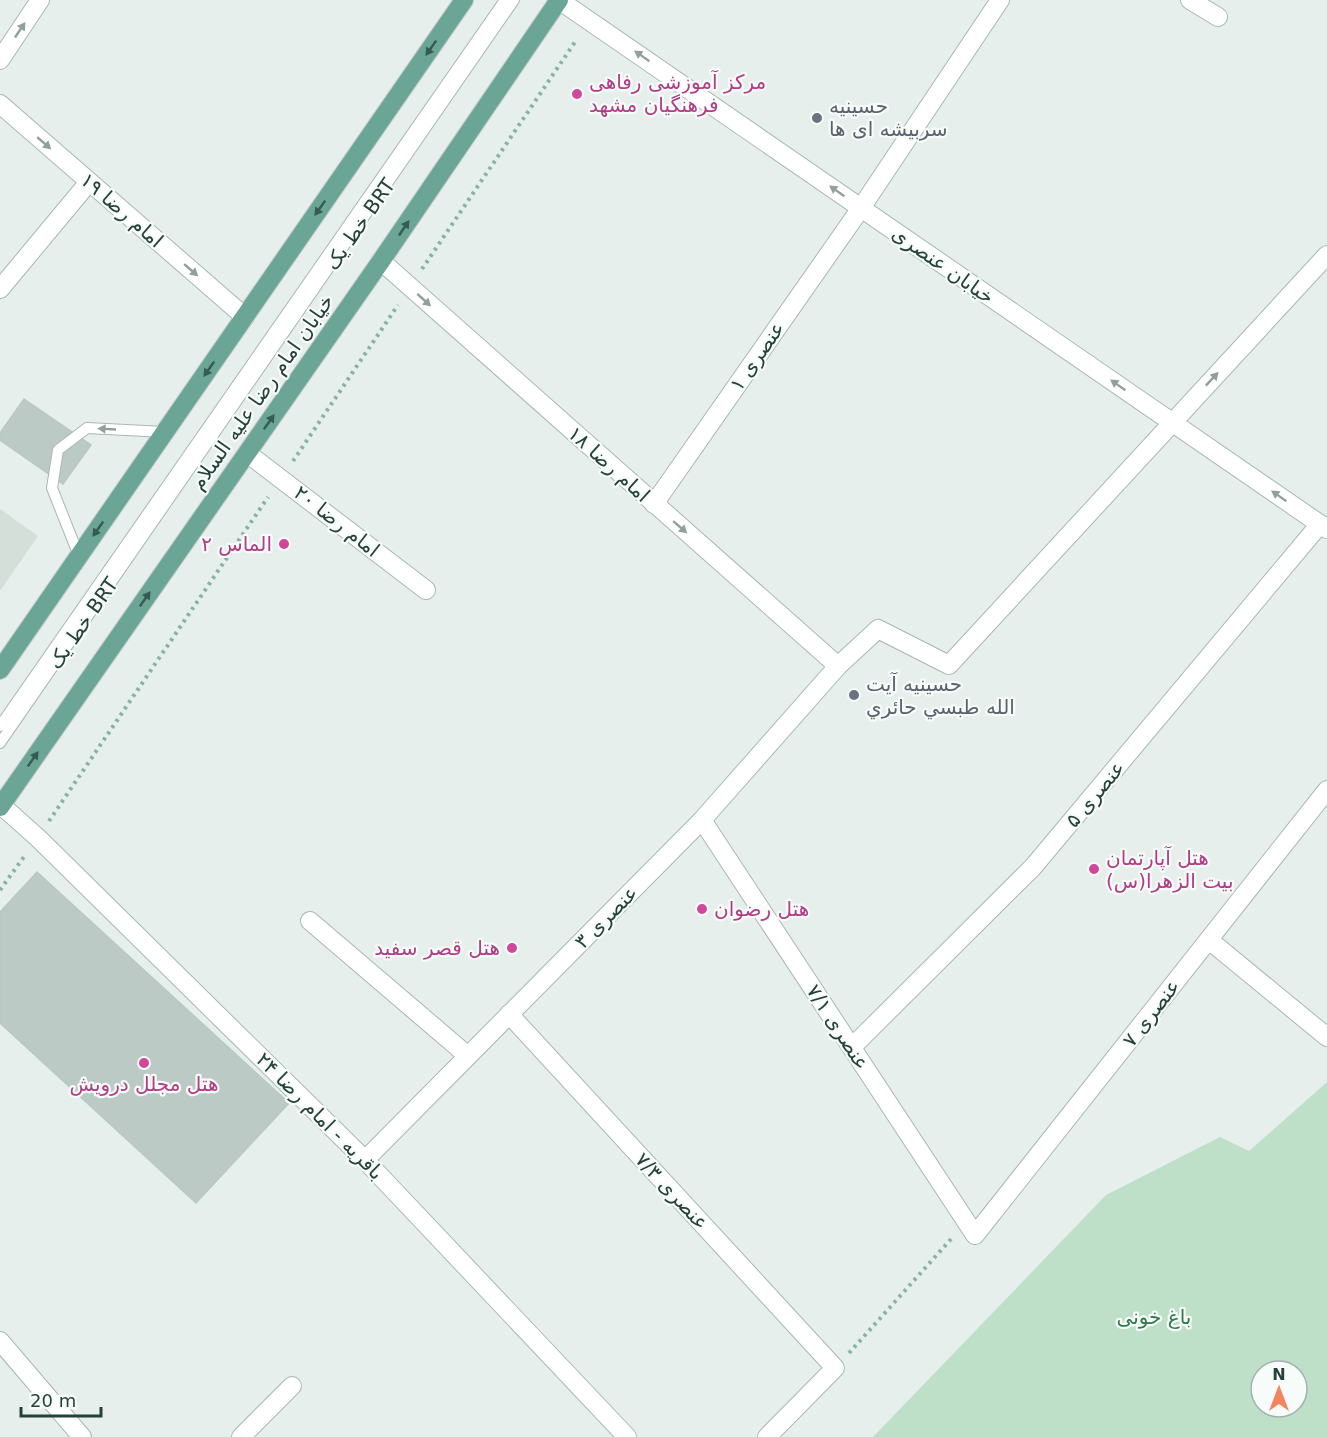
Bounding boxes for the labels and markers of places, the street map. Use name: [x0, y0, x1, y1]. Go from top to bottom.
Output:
place label: مرکز آموزشی رفاهی فرهنگیان مشهد: [589, 69, 766, 117]
marker: مرکز آموزشی رفاهی فرهنگیان مشهد: [570, 87, 584, 101]
place label: حسینیه سربیشه ای ها: [829, 94, 948, 141]
marker: حسینیه سربیشه ای ها: [810, 111, 824, 125]
place label: الماس ۲: [201, 532, 272, 556]
marker: الماس ۲: [277, 537, 291, 551]
place label: حسينيه آيت الله طبسي حائري: [866, 671, 1015, 720]
marker: حسينيه آيت الله طبسي حائري: [847, 688, 861, 702]
place label: هتل آپارتمان بیت الزهرا(س): [1106, 845, 1233, 893]
marker: هتل آپارتمان بیت الزهرا(س): [1087, 862, 1101, 876]
place label: هتل رضوان: [714, 897, 809, 921]
marker: هتل رضوان: [695, 902, 709, 916]
place label: هتل قصر سفید: [374, 936, 500, 960]
marker: هتل قصر سفید: [505, 941, 519, 955]
marker: هتل مجلل درویش: [137, 1056, 151, 1070]
place label: هتل مجلل درویش: [69, 1072, 219, 1096]

